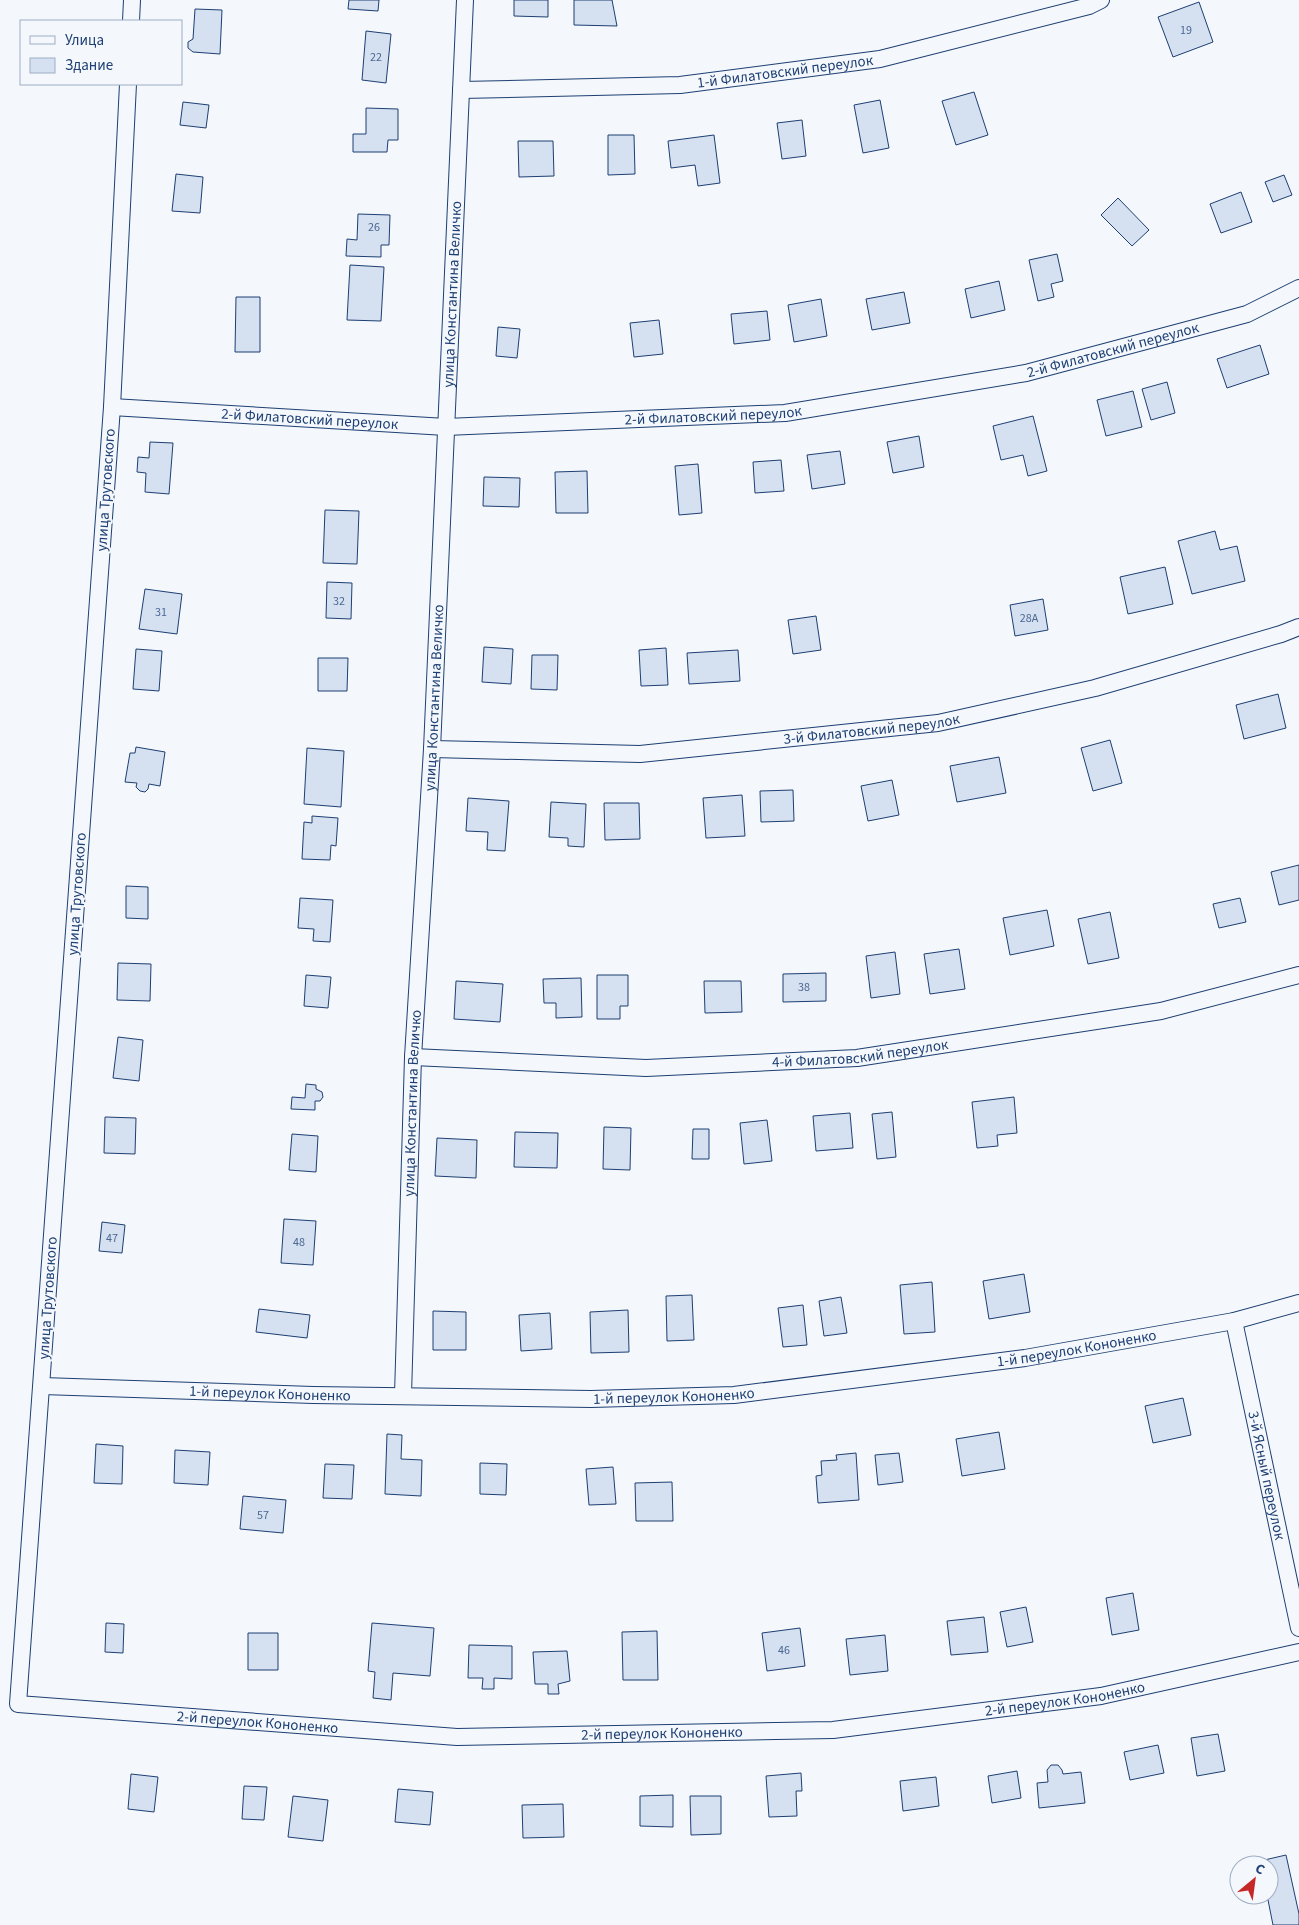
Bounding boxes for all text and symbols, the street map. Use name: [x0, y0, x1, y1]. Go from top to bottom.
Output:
legend: [20, 20, 182, 85]
house number: 19: [1180, 22, 1192, 39]
text: Улица: [65, 30, 104, 51]
house number: 22: [370, 49, 382, 66]
street label: 1-й Филатовский переулок: [696, 49, 875, 93]
text: Здание: [65, 55, 113, 76]
street label: улица Константина Величко: [437, 200, 467, 388]
house number: 26: [368, 219, 380, 236]
street label: 2-й Филатовский переулок: [1024, 317, 1202, 383]
street label: 2-й Филатовский переулок: [624, 400, 804, 430]
street label: 2-й Филатовский переулок: [221, 403, 399, 435]
street label: улица Трутовского: [91, 428, 121, 552]
house number: 32: [333, 593, 345, 610]
house number: 31: [155, 604, 167, 621]
street label: улица Константина Величко: [419, 604, 449, 792]
house number: 28А: [1020, 610, 1039, 627]
street label: 3-й Филатовский переулок: [782, 708, 962, 750]
street label: улица Трутовского: [62, 832, 92, 956]
house number: 38: [798, 979, 810, 996]
street label: улица Константина Величко: [398, 1009, 426, 1197]
street label: 4-й Филатовский переулок: [771, 1033, 950, 1073]
house number: 47: [106, 1230, 118, 1247]
house number: 48: [293, 1234, 305, 1251]
street label: улица Трутовского: [33, 1236, 63, 1360]
street label: 1-й переулок Кононенко: [995, 1324, 1158, 1372]
street label: 1-й переулок Кононенко: [189, 1380, 351, 1406]
street label: 1-й переулок Кононенко: [593, 1382, 756, 1409]
street label: 3-й Ясный переулок: [1243, 1409, 1291, 1543]
house number: 57: [257, 1507, 269, 1524]
house number: 46: [778, 1642, 790, 1659]
street label: 2-й переулок Кононенко: [984, 1676, 1147, 1721]
street label: 2-й переулок Кононенко: [176, 1705, 339, 1739]
street label: 2-й переулок Кононенко: [581, 1721, 743, 1745]
north arrow: [1229, 1855, 1279, 1905]
text: С: [1251, 1859, 1268, 1880]

